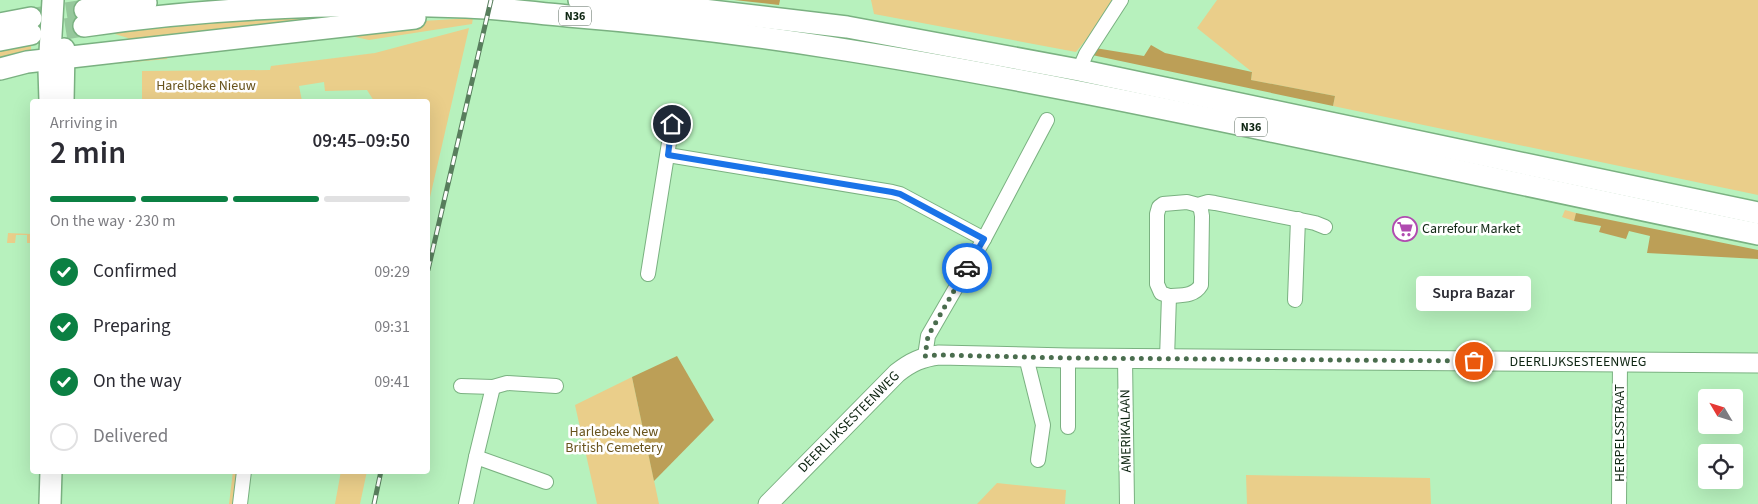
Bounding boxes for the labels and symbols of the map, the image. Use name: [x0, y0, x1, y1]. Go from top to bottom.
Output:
road number: N36: [559, 7, 591, 26]
park label: Harelbeke Nieuw: [156, 76, 256, 96]
pin: [651, 103, 693, 145]
road number: N36: [1235, 118, 1267, 136]
supermarket icon: Carrefour Market: [1392, 216, 1418, 242]
place label: Carrefour Market: [1422, 219, 1521, 239]
courier: [942, 243, 992, 293]
callout: Supra Bazar: [1416, 276, 1532, 311]
pin: [1453, 340, 1495, 382]
street label: DEERLIJKSESTEENWEG: [1510, 352, 1646, 372]
street label: DEERLIJKSESTEENWEG: [794, 367, 904, 477]
street label: HERPELSSTRAAT: [1610, 384, 1630, 482]
street label: AMERIKALAAN: [1115, 389, 1137, 473]
north arrow: [1698, 389, 1742, 434]
park label: Harlebeke New British Cemetery: [565, 422, 663, 458]

